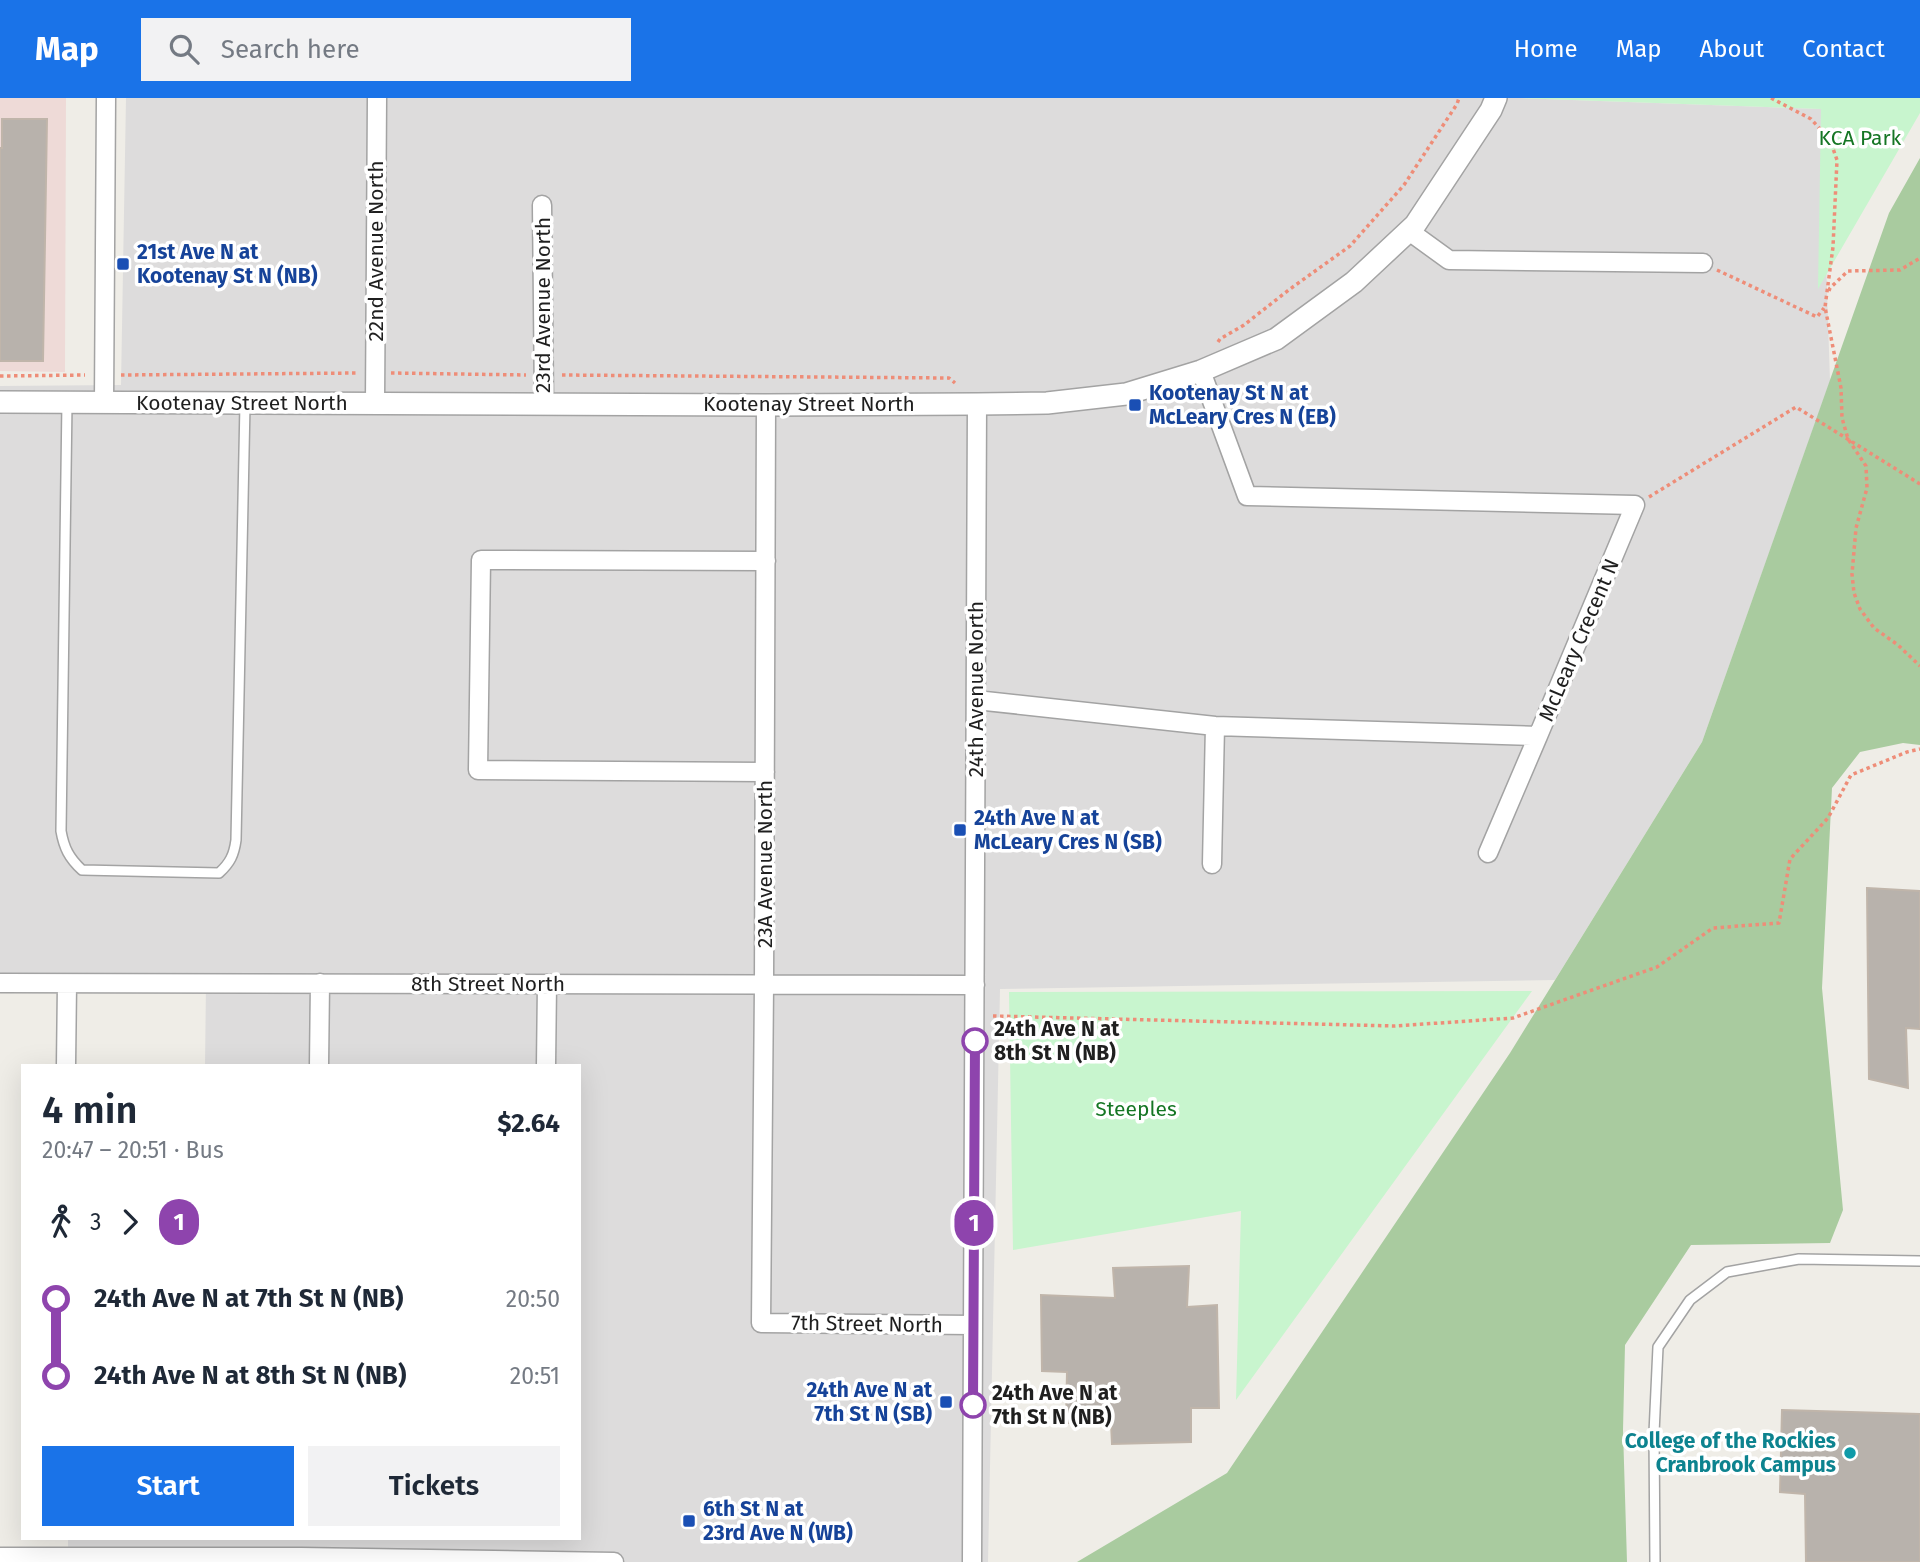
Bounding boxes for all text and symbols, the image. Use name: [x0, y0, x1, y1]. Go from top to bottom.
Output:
search box: [141, 18, 631, 81]
text: Map: [35, 29, 99, 69]
icon: search: [165, 30, 203, 68]
text: Search here: [221, 34, 360, 65]
text: Home: [1514, 35, 1578, 63]
text: Map: [1616, 35, 1662, 63]
text: About: [1700, 35, 1764, 63]
text: Contact: [1802, 35, 1885, 63]
park label: KCA Park: [1819, 125, 1902, 151]
street label: 22nd Avenue North: [363, 160, 389, 342]
street label: 23rd Avenue North: [530, 217, 556, 393]
place label: 21st Ave N at Kootenay St N (NB): [137, 239, 318, 289]
marker: 21st Ave N at Kootenay St N (NB): [115, 256, 131, 272]
place label: Kootenay St N at McLeary Cres N (EB): [1149, 380, 1336, 430]
street label: Kootenay Street North: [136, 390, 348, 416]
street label: Kootenay Street North: [703, 391, 915, 417]
marker: Kootenay St N at McLeary Cres N (EB): [1127, 397, 1143, 413]
street label: McLeary Crecent N: [1533, 555, 1625, 725]
street label: 24th Avenue North: [963, 601, 989, 777]
street label: 23A Avenue North: [752, 780, 778, 948]
place label: 24th Ave N at McLeary Cres N (SB): [974, 805, 1162, 855]
marker: 24th Ave N at McLeary Cres N (SB): [952, 822, 968, 838]
street label: 8th Street North: [411, 971, 565, 997]
place label: 24th Ave N at 8th St N (NB): [994, 1016, 1120, 1066]
marker: 24th Ave N at 8th St N (NB): [962, 1028, 988, 1054]
text: 4 min: [42, 1087, 137, 1133]
park label: Steeples: [1095, 1096, 1177, 1122]
text: $2.64: [497, 1108, 560, 1139]
text: 20:47 – 20:51 · Bus: [42, 1136, 224, 1164]
line badge: 1: [951, 1200, 997, 1246]
icon: walk: [42, 1203, 80, 1241]
icon: forward: [111, 1203, 149, 1241]
text: 3: [90, 1208, 101, 1236]
text: 1: [173, 1208, 185, 1236]
text: 1: [968, 1209, 980, 1237]
text: 24th Ave N at 7th St N (NB): [94, 1283, 403, 1314]
text: 20:50: [506, 1285, 560, 1313]
street label: 7th Street North: [791, 1310, 943, 1338]
text: 24th Ave N at 8th St N (NB): [94, 1360, 406, 1391]
text: 20:51: [510, 1362, 560, 1390]
place label: 24th Ave N at 7th St N (SB): [807, 1377, 933, 1427]
place label: 24th Ave N at 7th St N (NB): [992, 1380, 1118, 1430]
marker: 24th Ave N at 7th St N (NB): [960, 1392, 986, 1418]
marker: 24th Ave N at 7th St N (SB): [938, 1394, 954, 1410]
place label: College of the Rockies Cranbrook Campus: [1625, 1428, 1836, 1478]
marker: College of the Rockies Cranbrook Campus: [1842, 1445, 1858, 1461]
button: Start: [42, 1446, 294, 1526]
button: Tickets: [308, 1446, 560, 1526]
place label: 6th St N at 23rd Ave N (WB): [703, 1496, 853, 1546]
marker: 6th St N at 23rd Ave N (WB): [681, 1513, 697, 1529]

